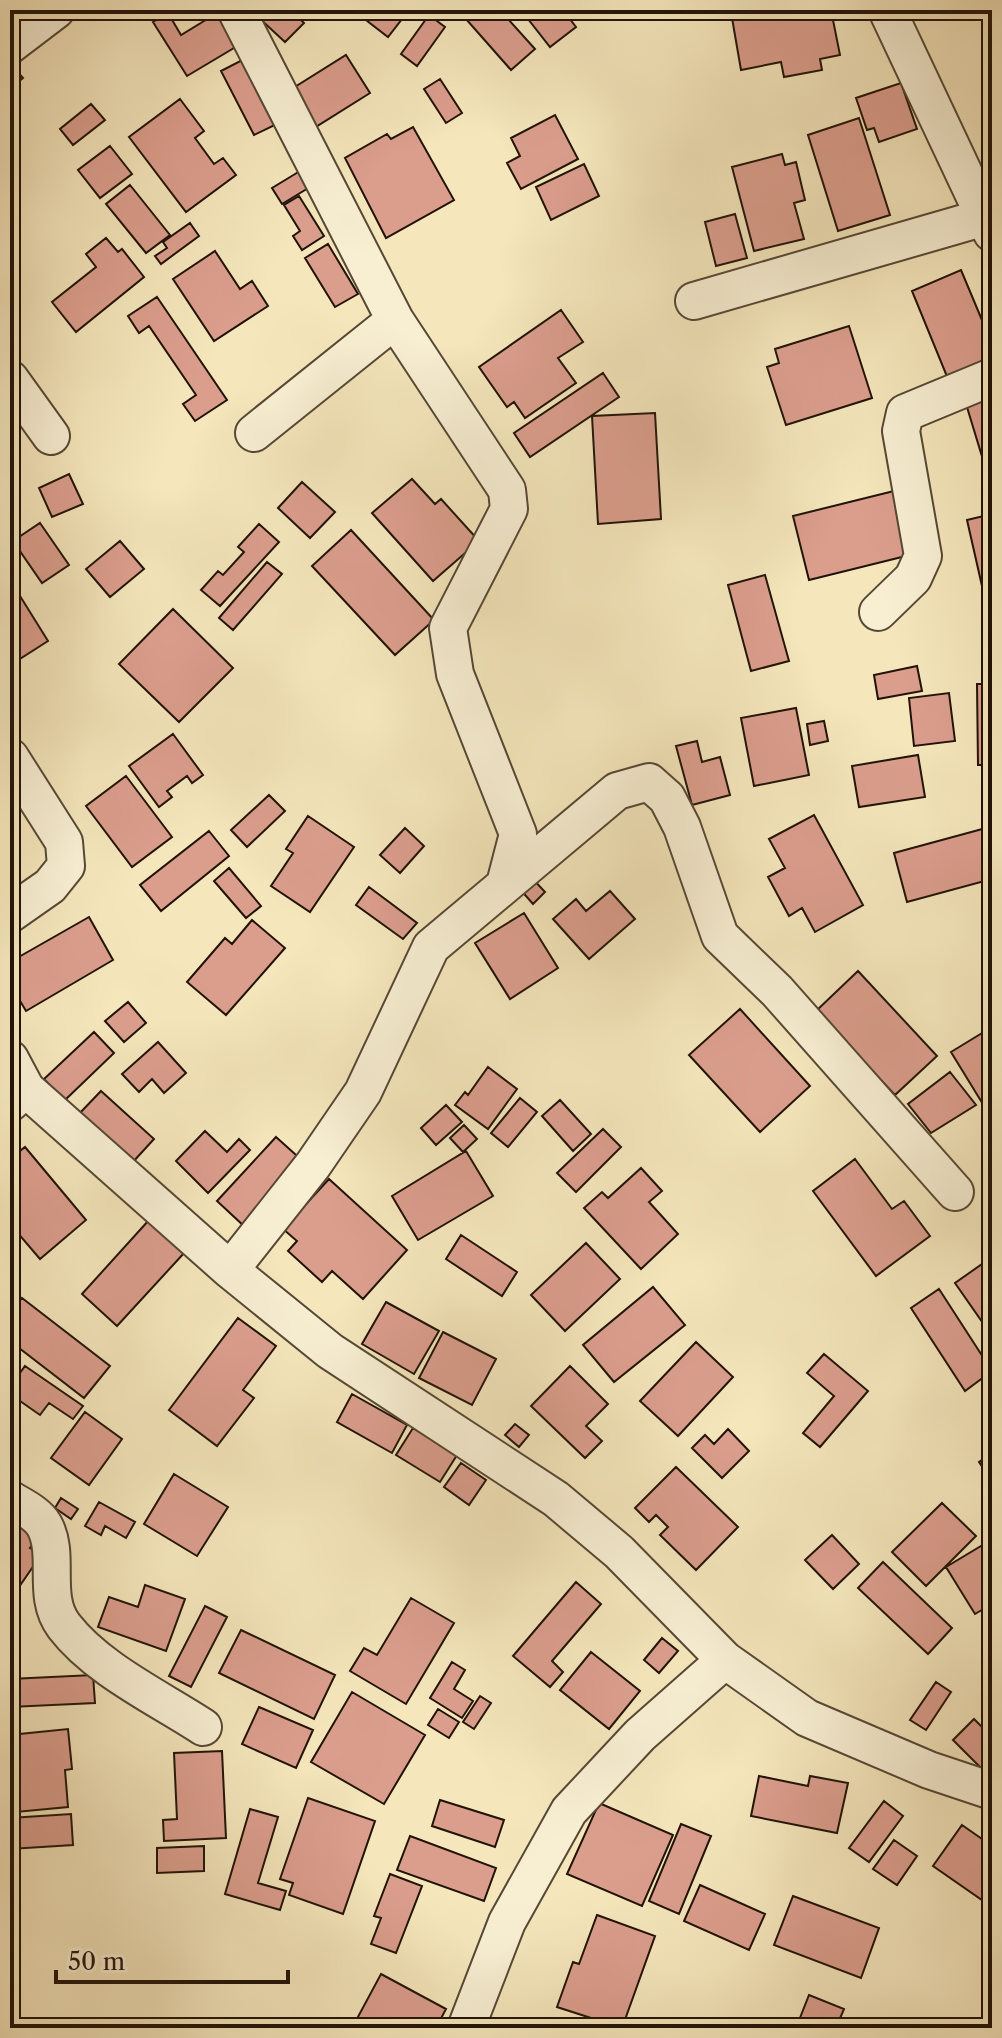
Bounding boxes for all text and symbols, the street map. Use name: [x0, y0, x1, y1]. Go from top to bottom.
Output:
scale bar: [56, 1934, 288, 1984]
text: 50 m: [68, 1947, 125, 1976]

